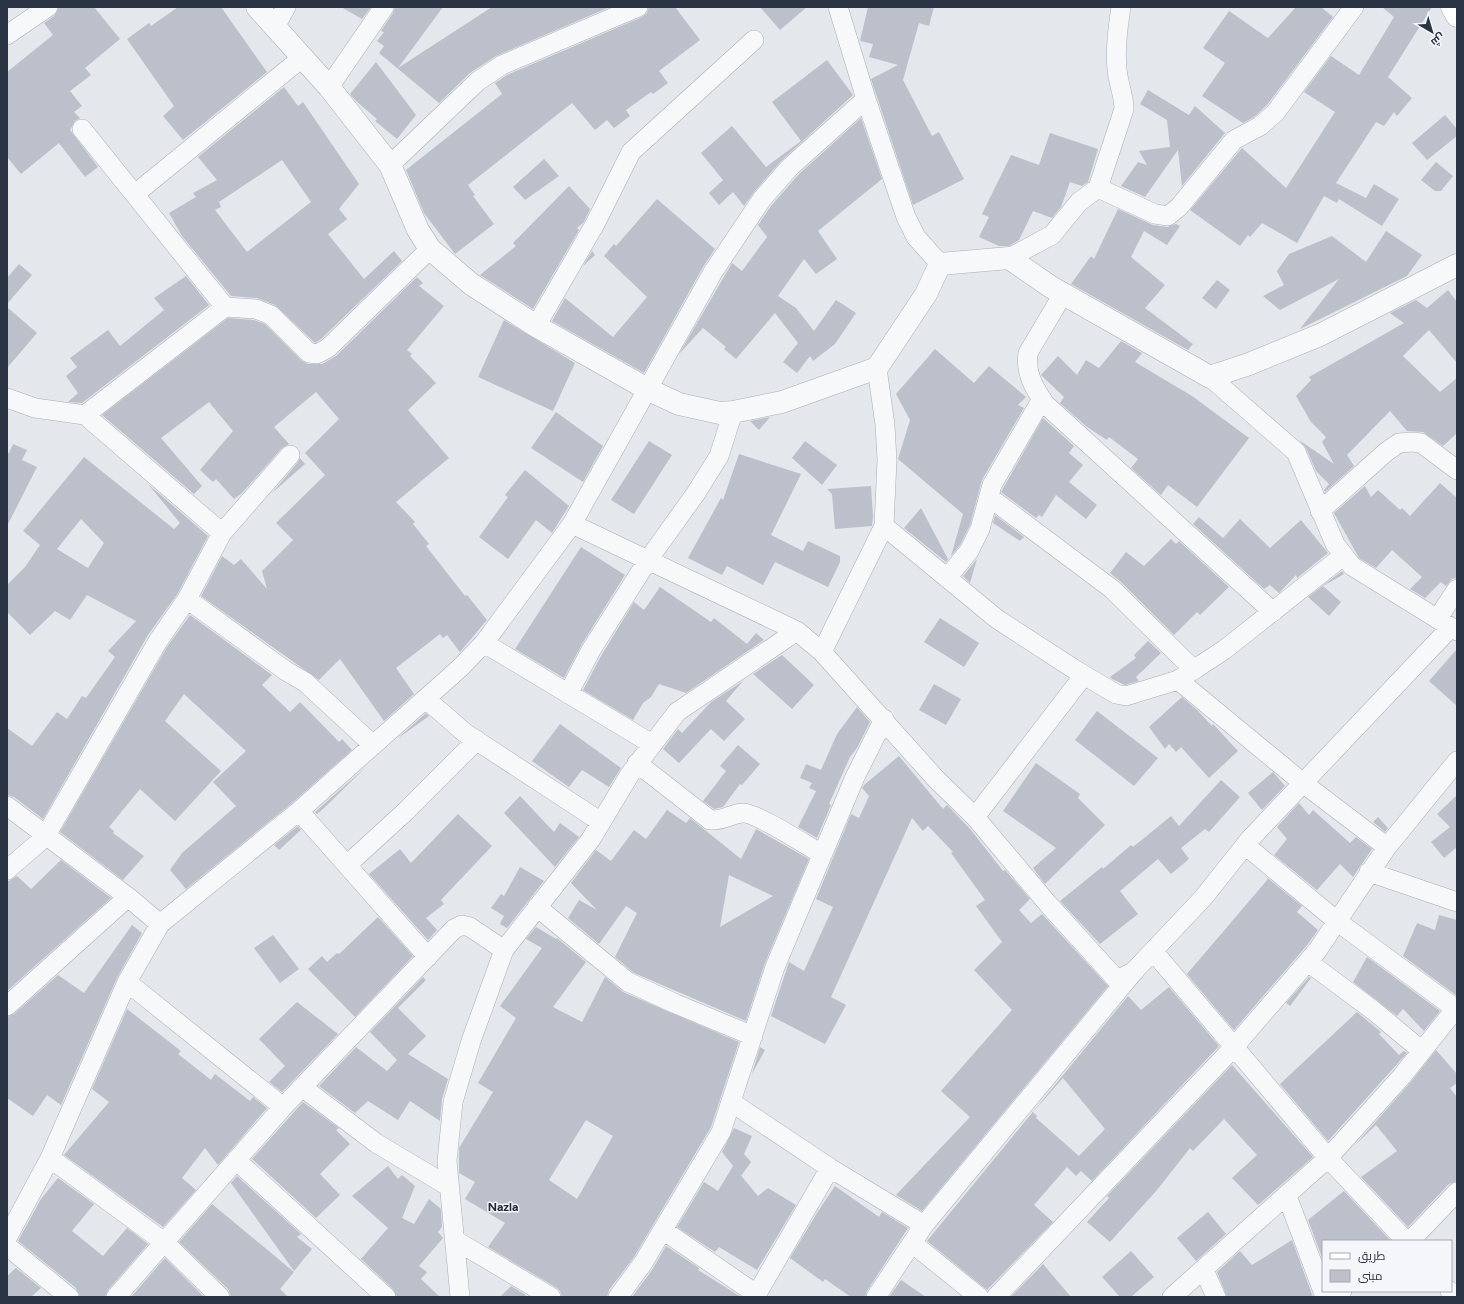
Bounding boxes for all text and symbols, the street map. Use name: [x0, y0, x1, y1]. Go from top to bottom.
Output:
north arrow: [1412, 12, 1452, 52]
text: ش: [1428, 30, 1447, 49]
district label: Nazla: [488, 1200, 518, 1214]
legend: [1322, 1240, 1452, 1292]
text: طريق: [1358, 1249, 1386, 1263]
text: مبنى: [1358, 1269, 1383, 1283]

